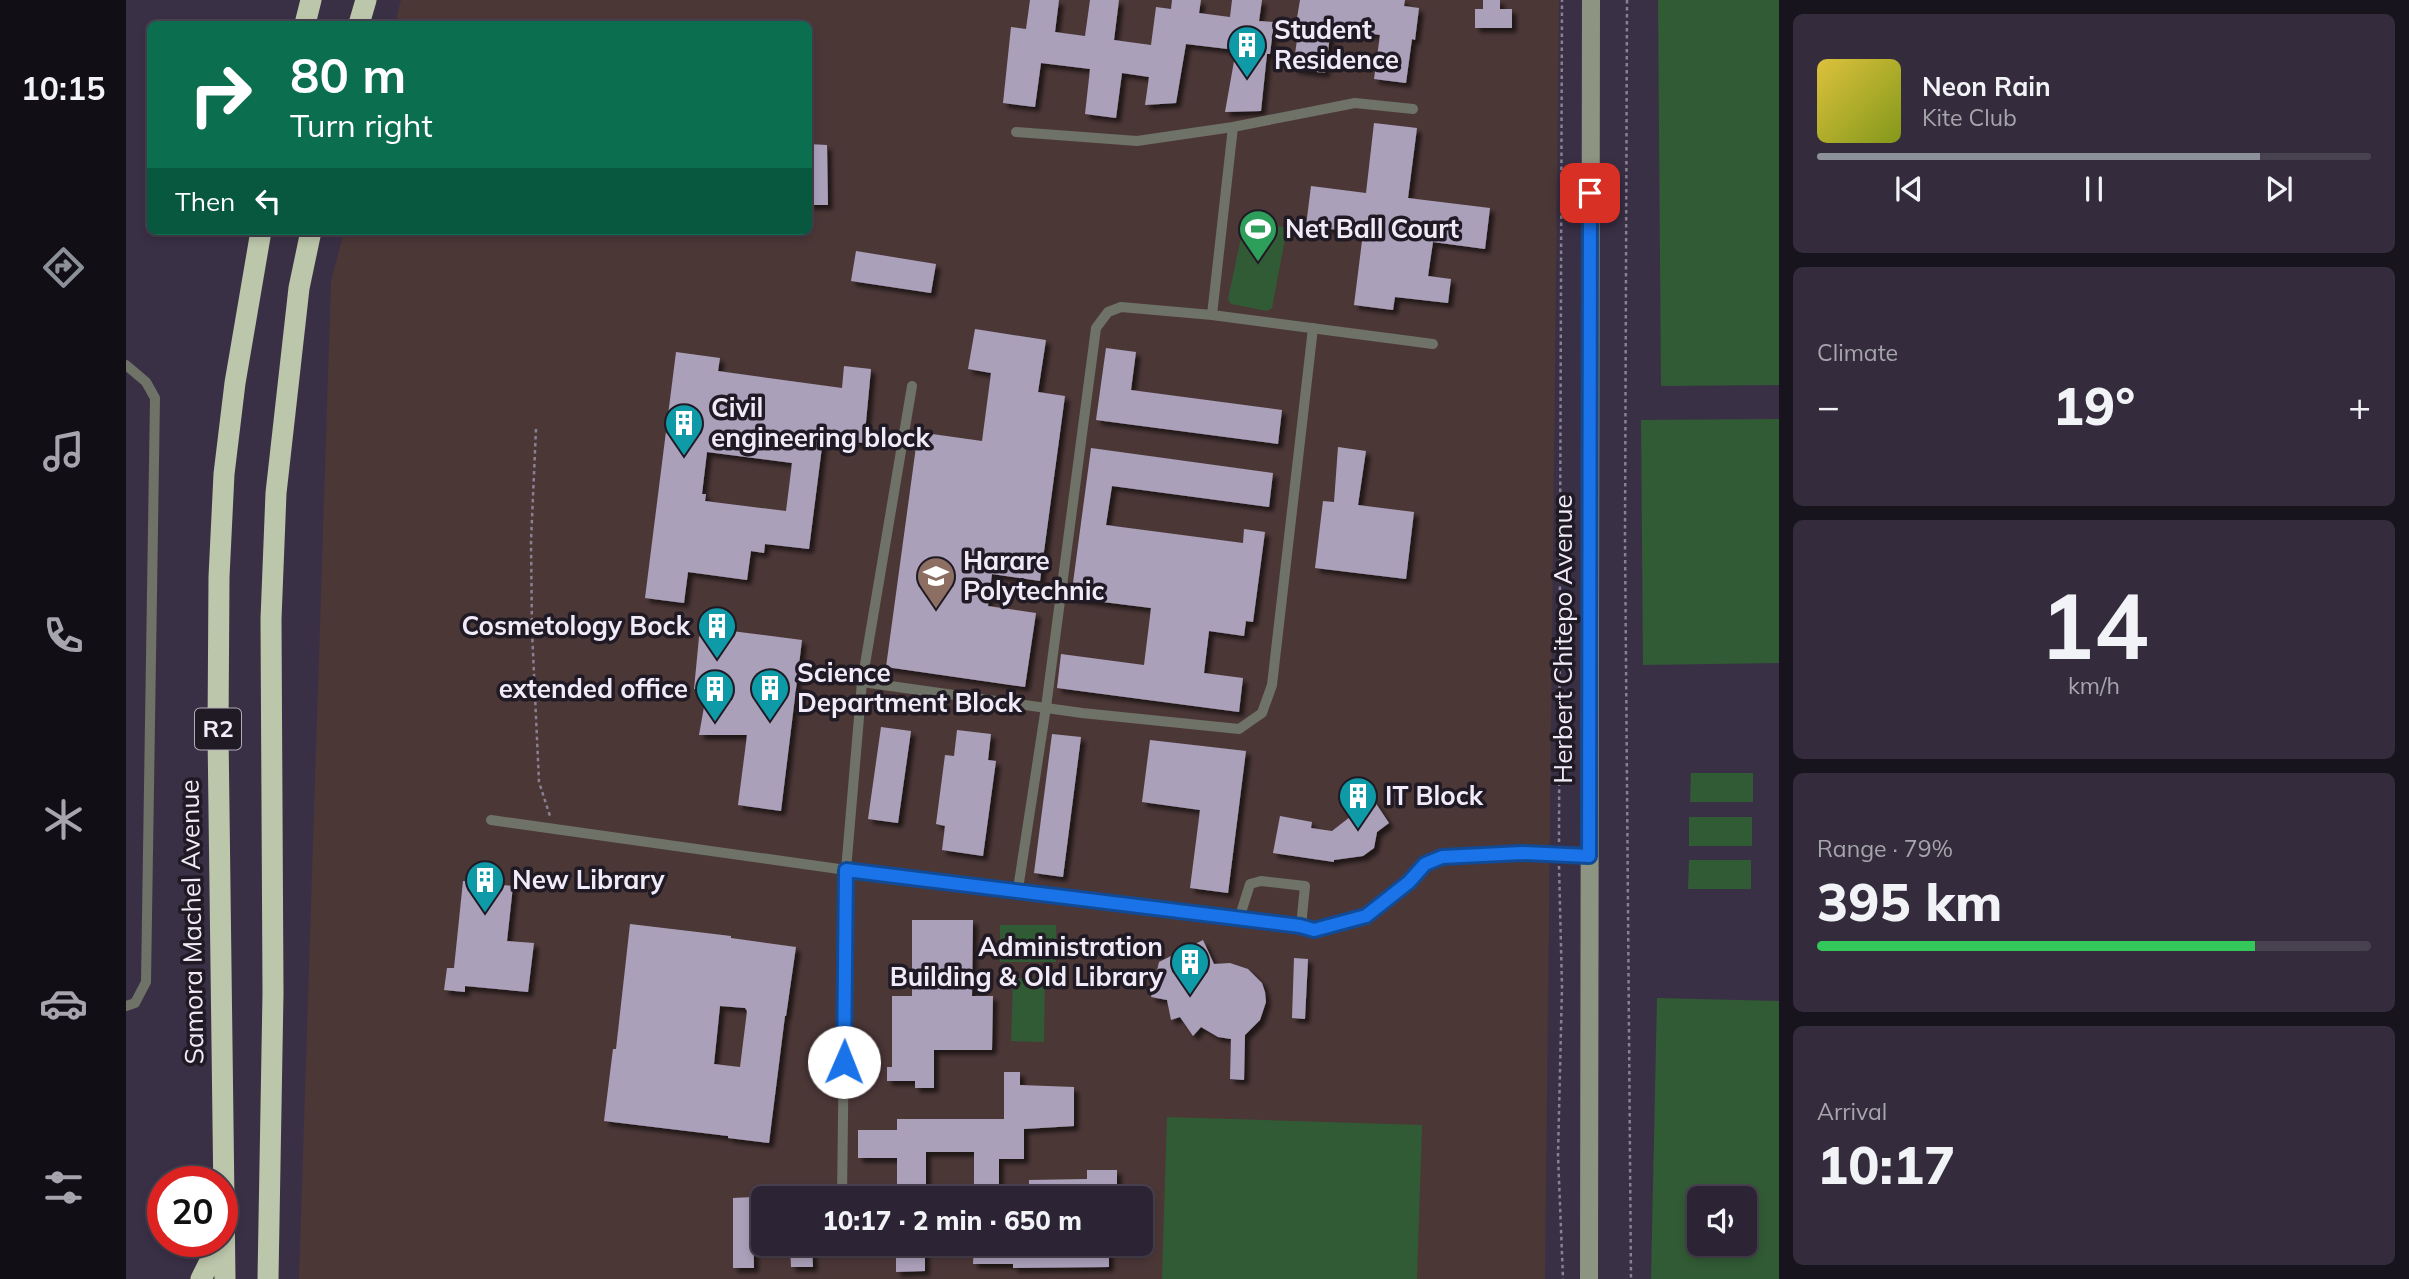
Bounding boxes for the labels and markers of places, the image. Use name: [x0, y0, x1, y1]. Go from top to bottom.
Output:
place label: Student Residence: [1274, 13, 1399, 76]
building icon: Student Residence: [1226, 24, 1268, 79]
pin: [1560, 163, 1620, 223]
sports icon: Net Ball Court: [1237, 208, 1279, 263]
place label: Net Ball Court: [1285, 212, 1459, 245]
place label: Civil engineering block: [711, 391, 930, 454]
building icon: Civil engineering block: [663, 402, 705, 457]
place label: Harare Polytechnic: [963, 544, 1105, 607]
school or university icon: Harare Polytechnic: [915, 555, 957, 610]
building icon: Cosmetology Bock: [696, 605, 738, 660]
place label: Cosmetology Bock: [462, 609, 691, 642]
place label: Science Department Block: [797, 656, 1023, 719]
building icon: Science Department Block: [749, 667, 791, 722]
building icon: extended office: [694, 668, 736, 723]
place label: extended office: [499, 672, 688, 705]
building icon: IT Block: [1337, 775, 1379, 830]
place label: IT Block: [1385, 779, 1484, 812]
building icon: New Library: [464, 859, 506, 914]
place label: New Library: [512, 863, 665, 896]
place label: Administration Building & Old Library: [890, 930, 1164, 993]
building icon: Administration Building & Old Library: [1169, 941, 1211, 996]

